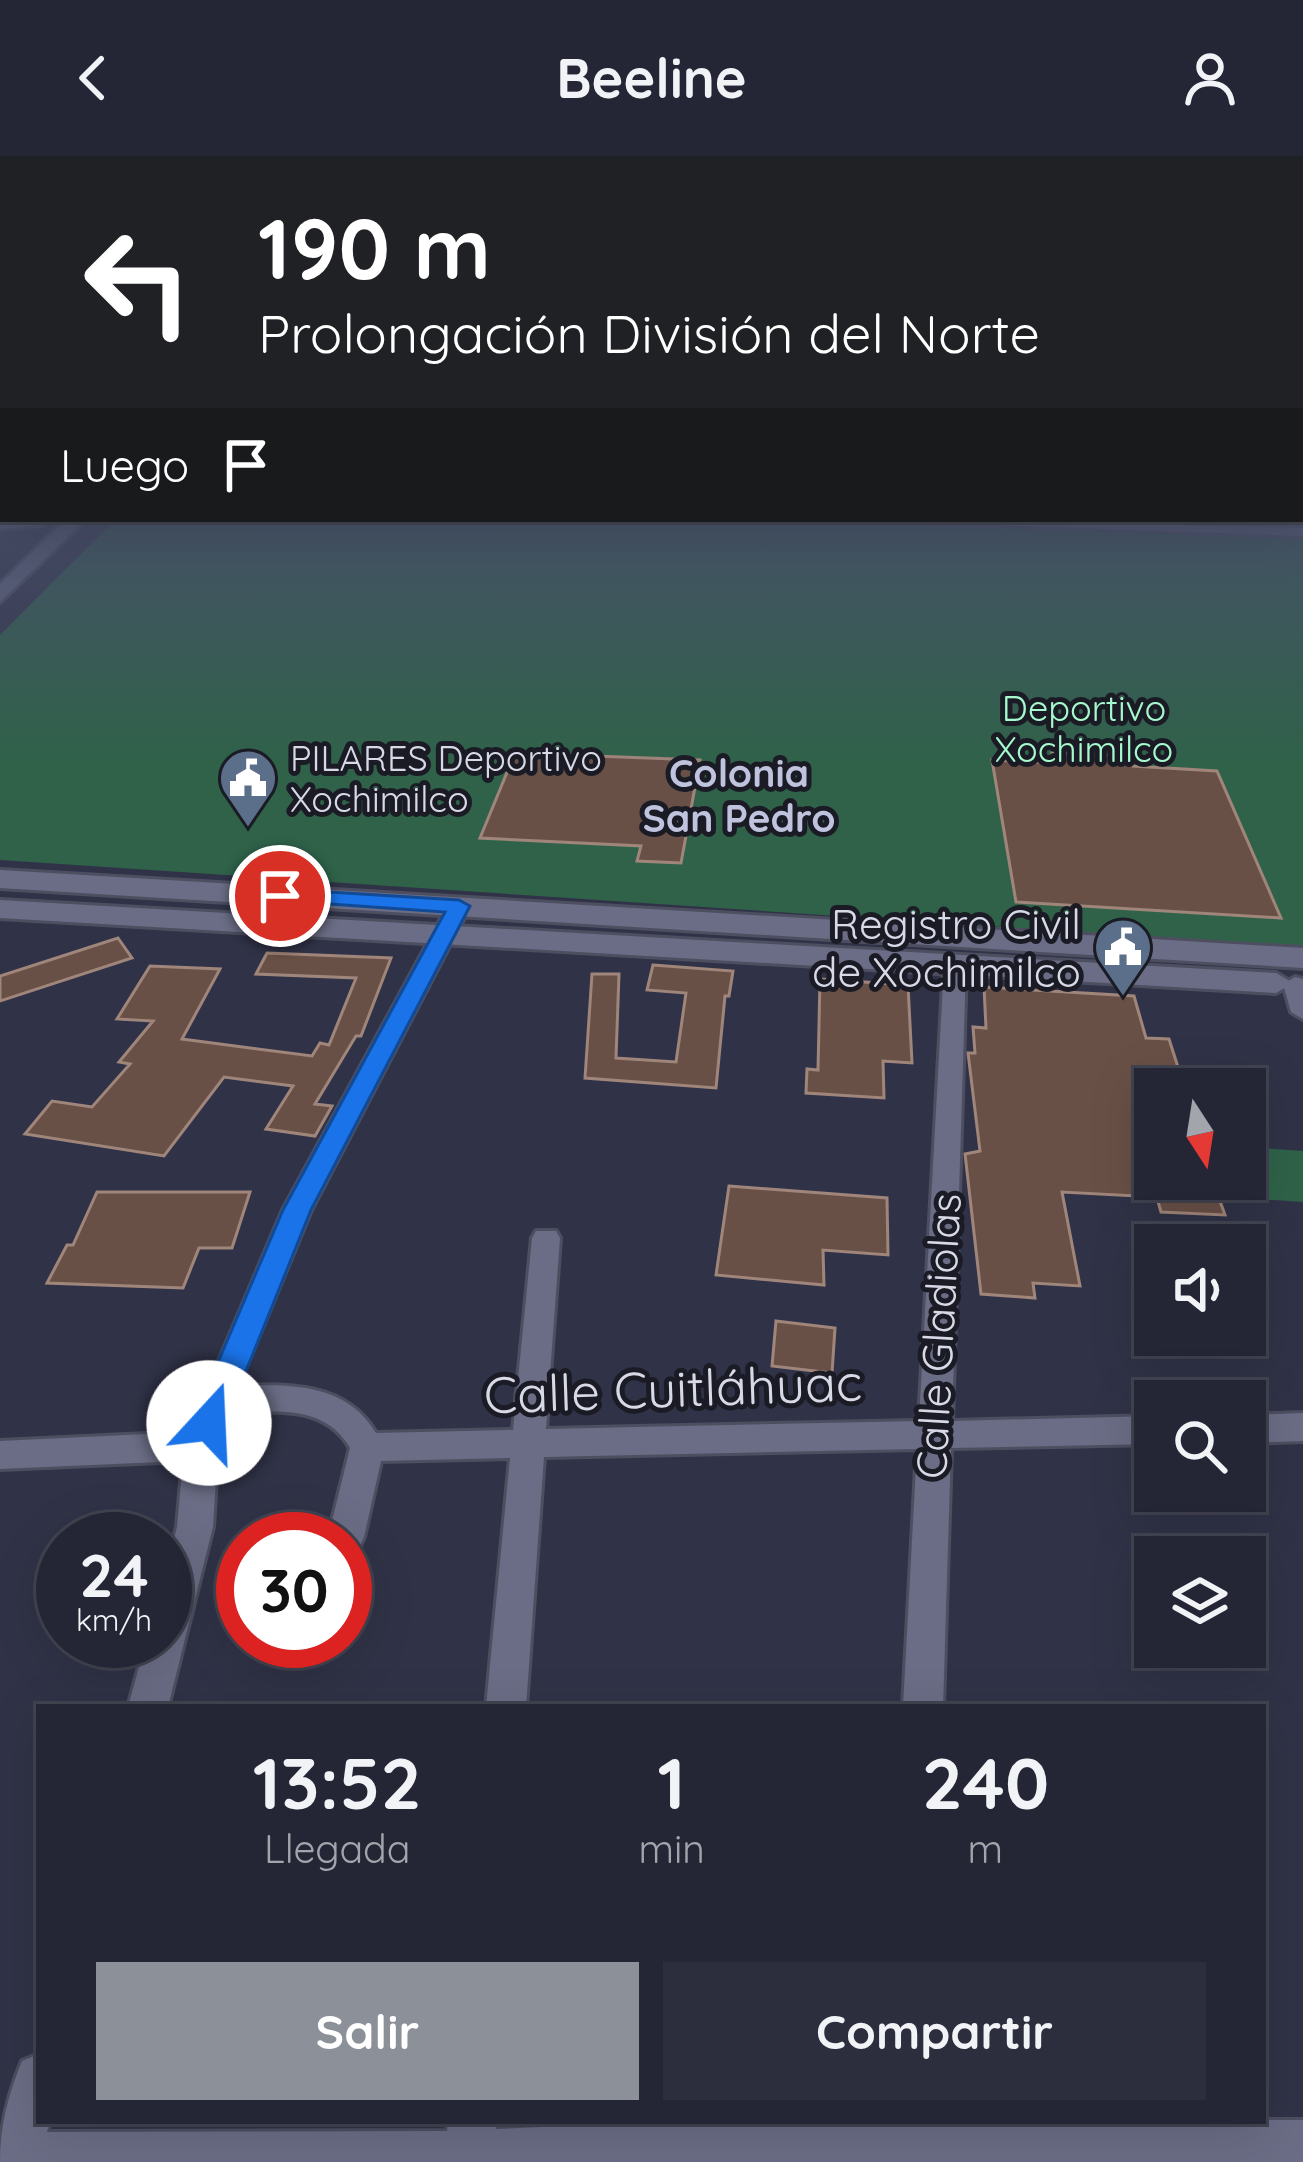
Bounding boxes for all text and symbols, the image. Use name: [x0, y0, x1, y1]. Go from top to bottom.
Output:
text: Beeline: [556, 44, 747, 112]
icon: back: [60, 45, 126, 111]
icon: person: [1177, 45, 1243, 111]
text: 190 m: [258, 195, 491, 300]
icon: left: [60, 204, 216, 360]
text: Prolongación División del Norte: [258, 299, 1040, 367]
icon: arrive: [213, 432, 279, 498]
text: Luego: [60, 437, 189, 493]
park label: Deportivo Xochimilco: [995, 685, 1173, 771]
place label: PILARES Deportivo Xochimilco: [290, 735, 602, 821]
public building icon: PILARES Deportivo Xochimilco: [217, 747, 279, 829]
district label: Colonia San Pedro: [643, 748, 835, 842]
pin: [229, 845, 331, 947]
icon: arrive: [247, 863, 313, 929]
place label: Registro Civil de Xochimilco: [812, 897, 1081, 998]
public building icon: Registro Civil de Xochimilco: [1092, 916, 1154, 998]
north arrow: [1134, 1068, 1266, 1200]
map controls: [1134, 1068, 1266, 1668]
street label: Calle Gladiolas: [904, 1192, 972, 1480]
button: sound: [1134, 1224, 1266, 1356]
street label: Calle Cuitláhuac: [483, 1349, 863, 1427]
position arrow: [146, 1360, 272, 1486]
button: search: [1134, 1380, 1266, 1512]
speed limit sign: 30: [216, 1512, 372, 1668]
button: layers: [1134, 1536, 1266, 1668]
text: 24: [79, 1537, 149, 1612]
text: km/h: [76, 1601, 152, 1639]
text: 13:52: [253, 1737, 422, 1827]
text: 1: [658, 1737, 686, 1827]
text: 240: [922, 1737, 1049, 1827]
text: Llegada: [264, 1824, 410, 1873]
text: min: [638, 1824, 705, 1873]
text: m: [968, 1824, 1003, 1873]
button: Salir: [96, 1962, 639, 2100]
button: Compartir: [663, 1962, 1206, 2100]

